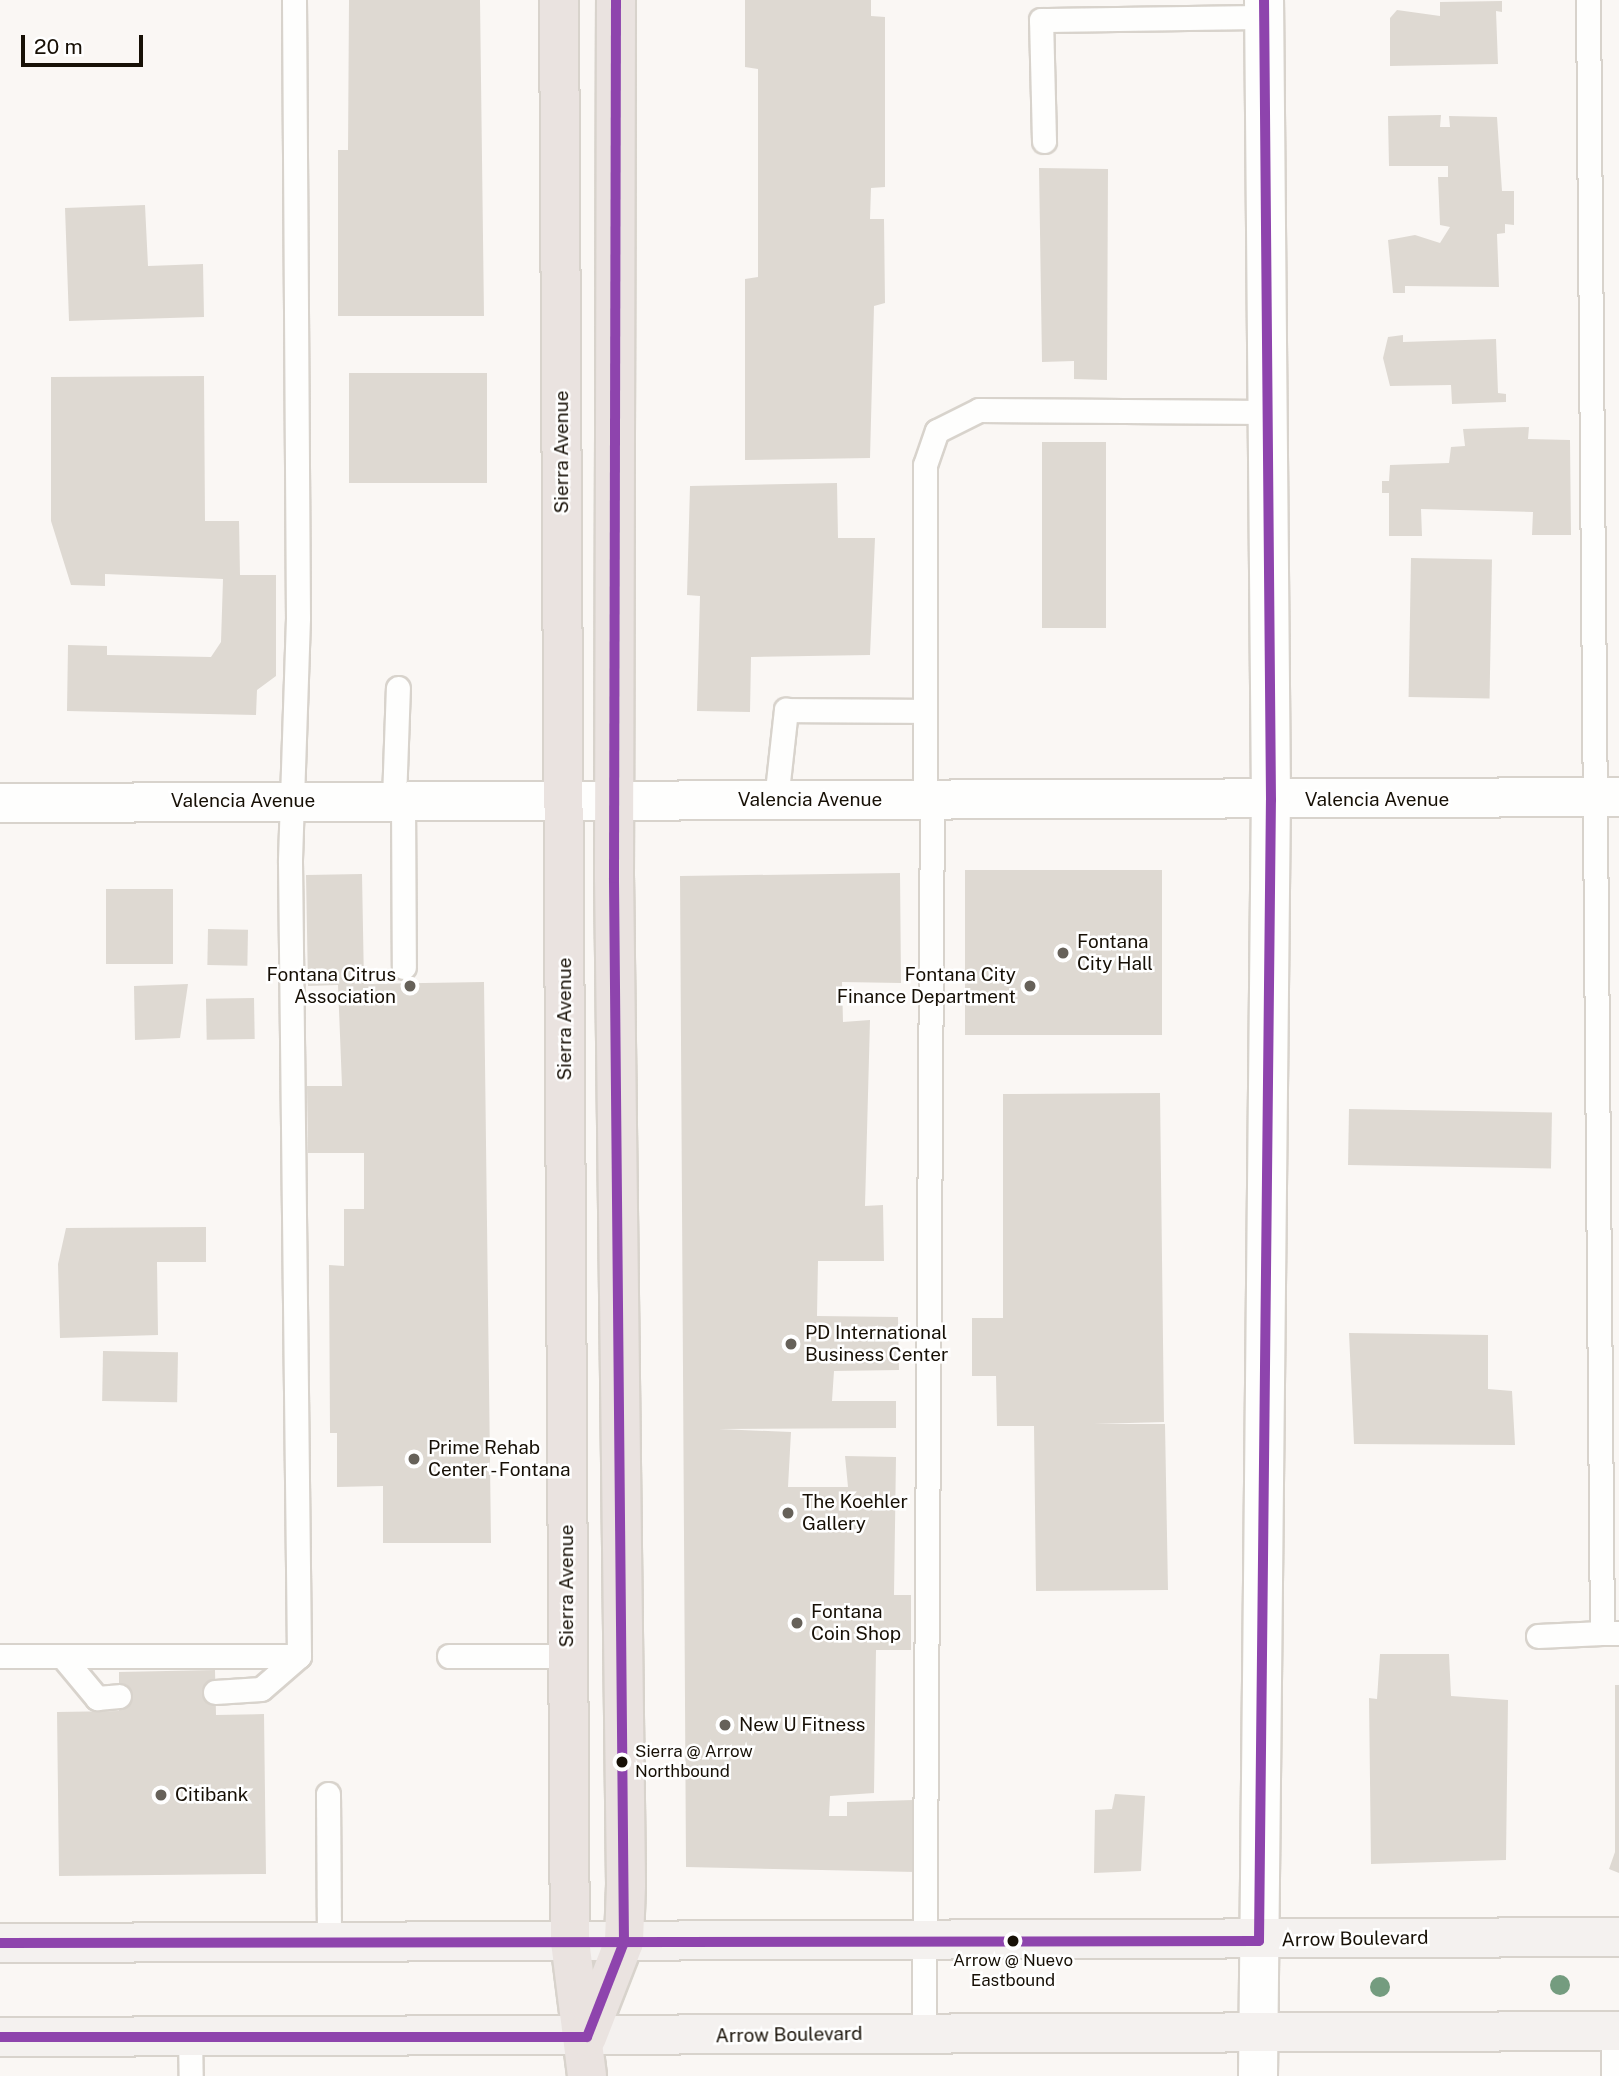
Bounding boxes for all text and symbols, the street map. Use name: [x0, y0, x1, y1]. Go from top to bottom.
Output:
scale bar: [24, 21, 147, 65]
text: 20 m: [34, 34, 83, 59]
street label: Sierra Avenue: [551, 390, 573, 514]
street label: Valencia Avenue: [738, 789, 882, 811]
street label: Valencia Avenue: [1305, 789, 1449, 811]
street label: Valencia Avenue: [171, 790, 315, 812]
place label: Fontana City Hall: [1077, 931, 1153, 975]
marker: Fontana City Hall: [1055, 945, 1071, 961]
street label: Sierra Avenue: [554, 957, 576, 1081]
place label: Fontana Citrus Association: [267, 964, 396, 1008]
place label: Fontana City Finance Department: [837, 964, 1016, 1008]
marker: Fontana Citrus Association: [402, 978, 418, 994]
marker: Fontana City Finance Department: [1022, 978, 1038, 994]
place label: PD International Business Center: [805, 1322, 948, 1366]
marker: PD International Business Center: [783, 1336, 799, 1352]
place label: Prime Rehab Center - Fontana: [428, 1437, 576, 1481]
marker: Prime Rehab Center - Fontana: [406, 1451, 422, 1467]
place label: The Koehler Gallery: [802, 1491, 908, 1535]
marker: The Koehler Gallery: [780, 1505, 796, 1521]
street label: Sierra Avenue: [556, 1524, 578, 1648]
place label: Fontana Coin Shop: [811, 1601, 901, 1645]
marker: Fontana Coin Shop: [789, 1615, 805, 1631]
place label: New U Fitness: [739, 1714, 865, 1736]
marker: New U Fitness: [717, 1717, 733, 1733]
place label: Sierra @ Arrow Northbound: [635, 1742, 753, 1782]
marker: Sierra @ Arrow Northbound: [615, 1755, 629, 1769]
place label: Citibank: [175, 1784, 248, 1806]
marker: Citibank: [153, 1787, 169, 1803]
street label: Arrow Boulevard: [1281, 1926, 1429, 1952]
marker: Arrow @ Nuevo Eastbound: [1006, 1934, 1020, 1948]
place label: Arrow @ Nuevo Eastbound: [953, 1951, 1073, 1991]
street label: Arrow Boulevard: [715, 2022, 863, 2048]

